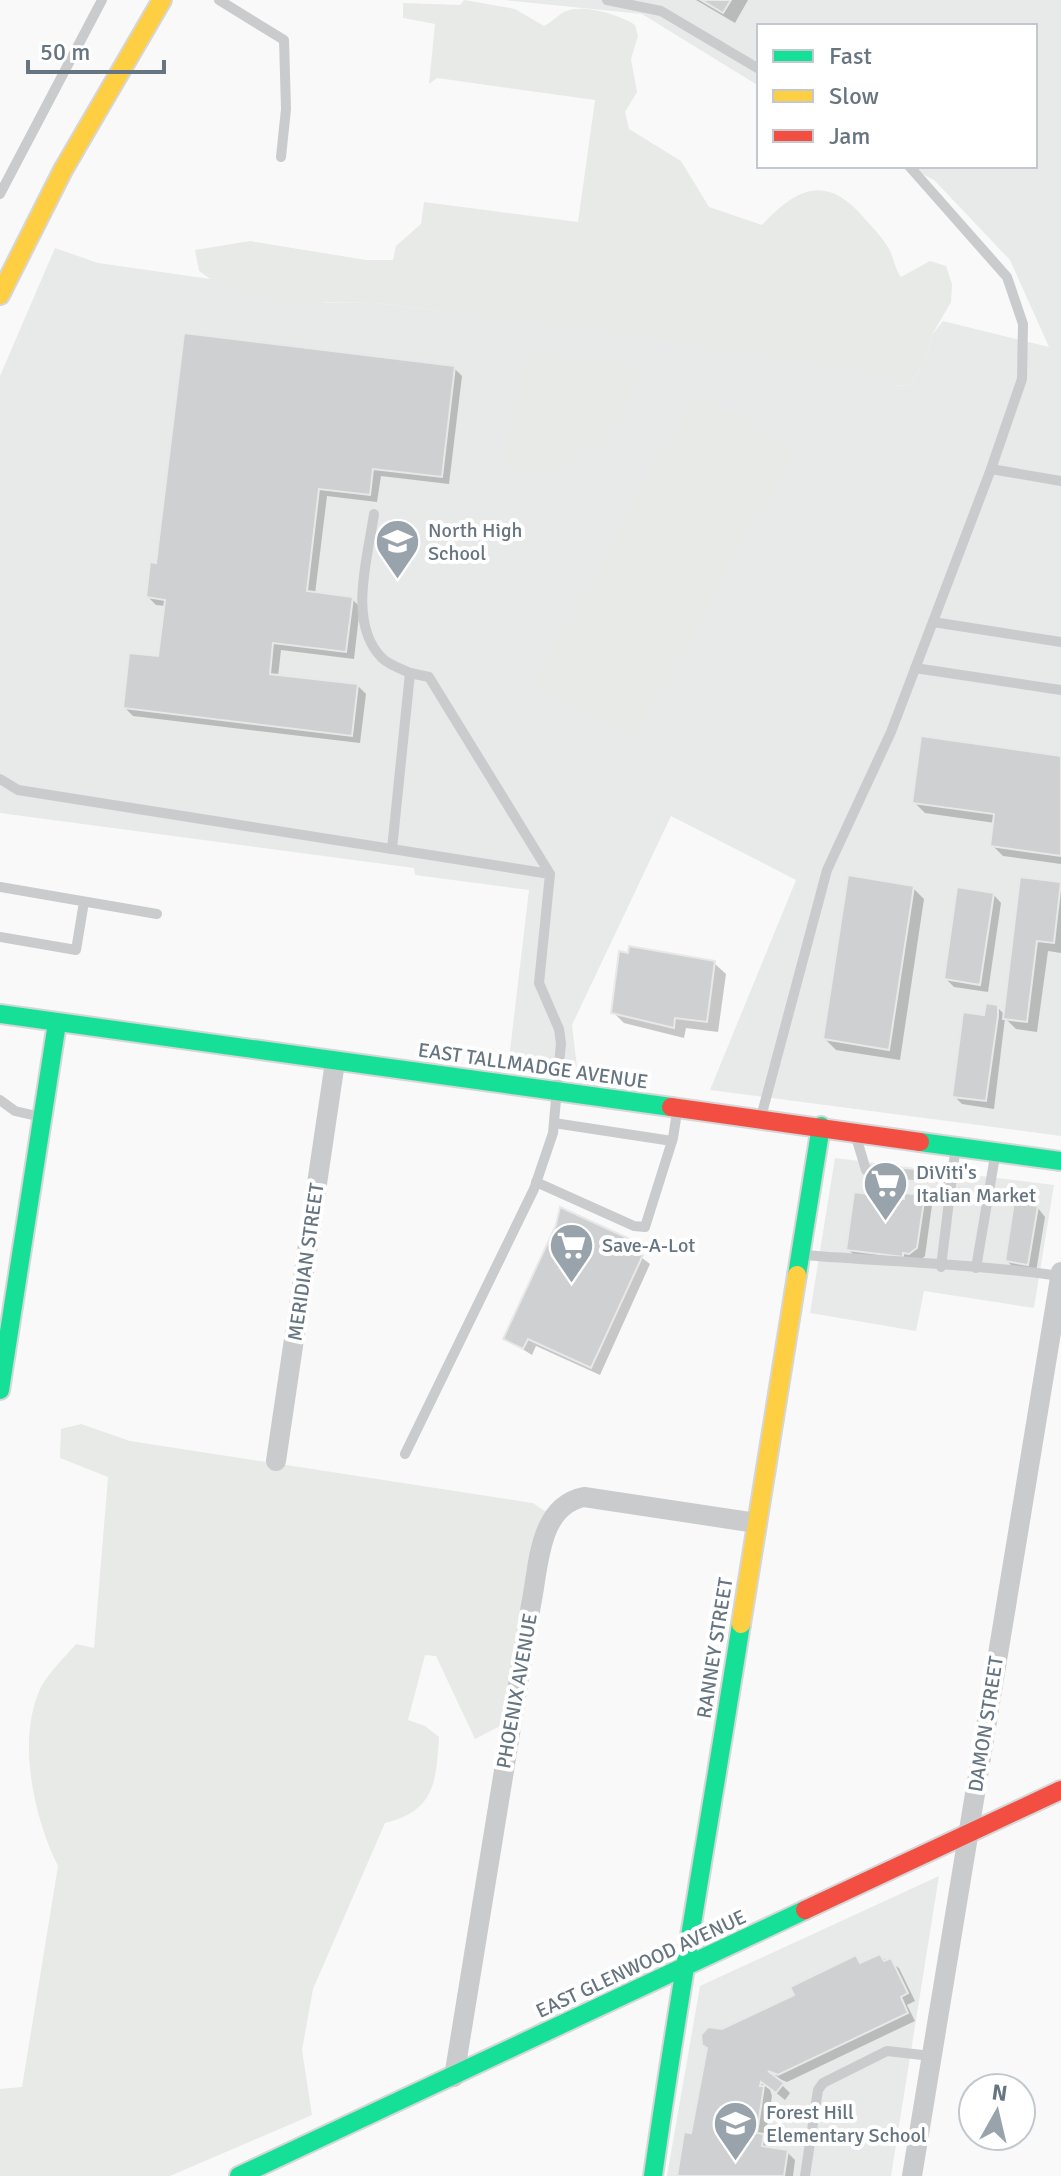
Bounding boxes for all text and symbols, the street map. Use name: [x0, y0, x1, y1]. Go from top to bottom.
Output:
scale bar: [28, 24, 164, 74]
legend: [757, 24, 1037, 168]
text: 50 m: [40, 37, 90, 67]
text: Fast: [829, 41, 872, 71]
text: Slow: [829, 81, 879, 111]
text: Jam: [829, 121, 870, 151]
school or university icon: North High School: [373, 517, 421, 580]
place label: North High School: [428, 518, 522, 566]
street label: EAST TALLMADGE AVENUE: [416, 1037, 650, 1095]
supermarket icon: DiViti's Italian Market: [861, 1160, 909, 1223]
place label: DiViti's Italian Market: [916, 1160, 1036, 1208]
street label: MERIDIAN STREET: [283, 1181, 329, 1343]
supermarket icon: Save-A-Lot: [547, 1221, 595, 1284]
place label: Save-A-Lot: [602, 1233, 695, 1258]
street label: RANNEY STREET: [692, 1576, 738, 1720]
street label: PHOENIX AVENUE: [491, 1611, 543, 1771]
street label: DAMON STREET: [963, 1654, 1009, 1794]
street label: EAST GLENWOOD AVENUE: [532, 1904, 750, 2024]
north arrow: [957, 2072, 1037, 2152]
text: N: [990, 2078, 1009, 2107]
school or university icon: Forest Hill Elementary School: [711, 2099, 759, 2162]
place label: Forest Hill Elementary School: [766, 2100, 927, 2148]

